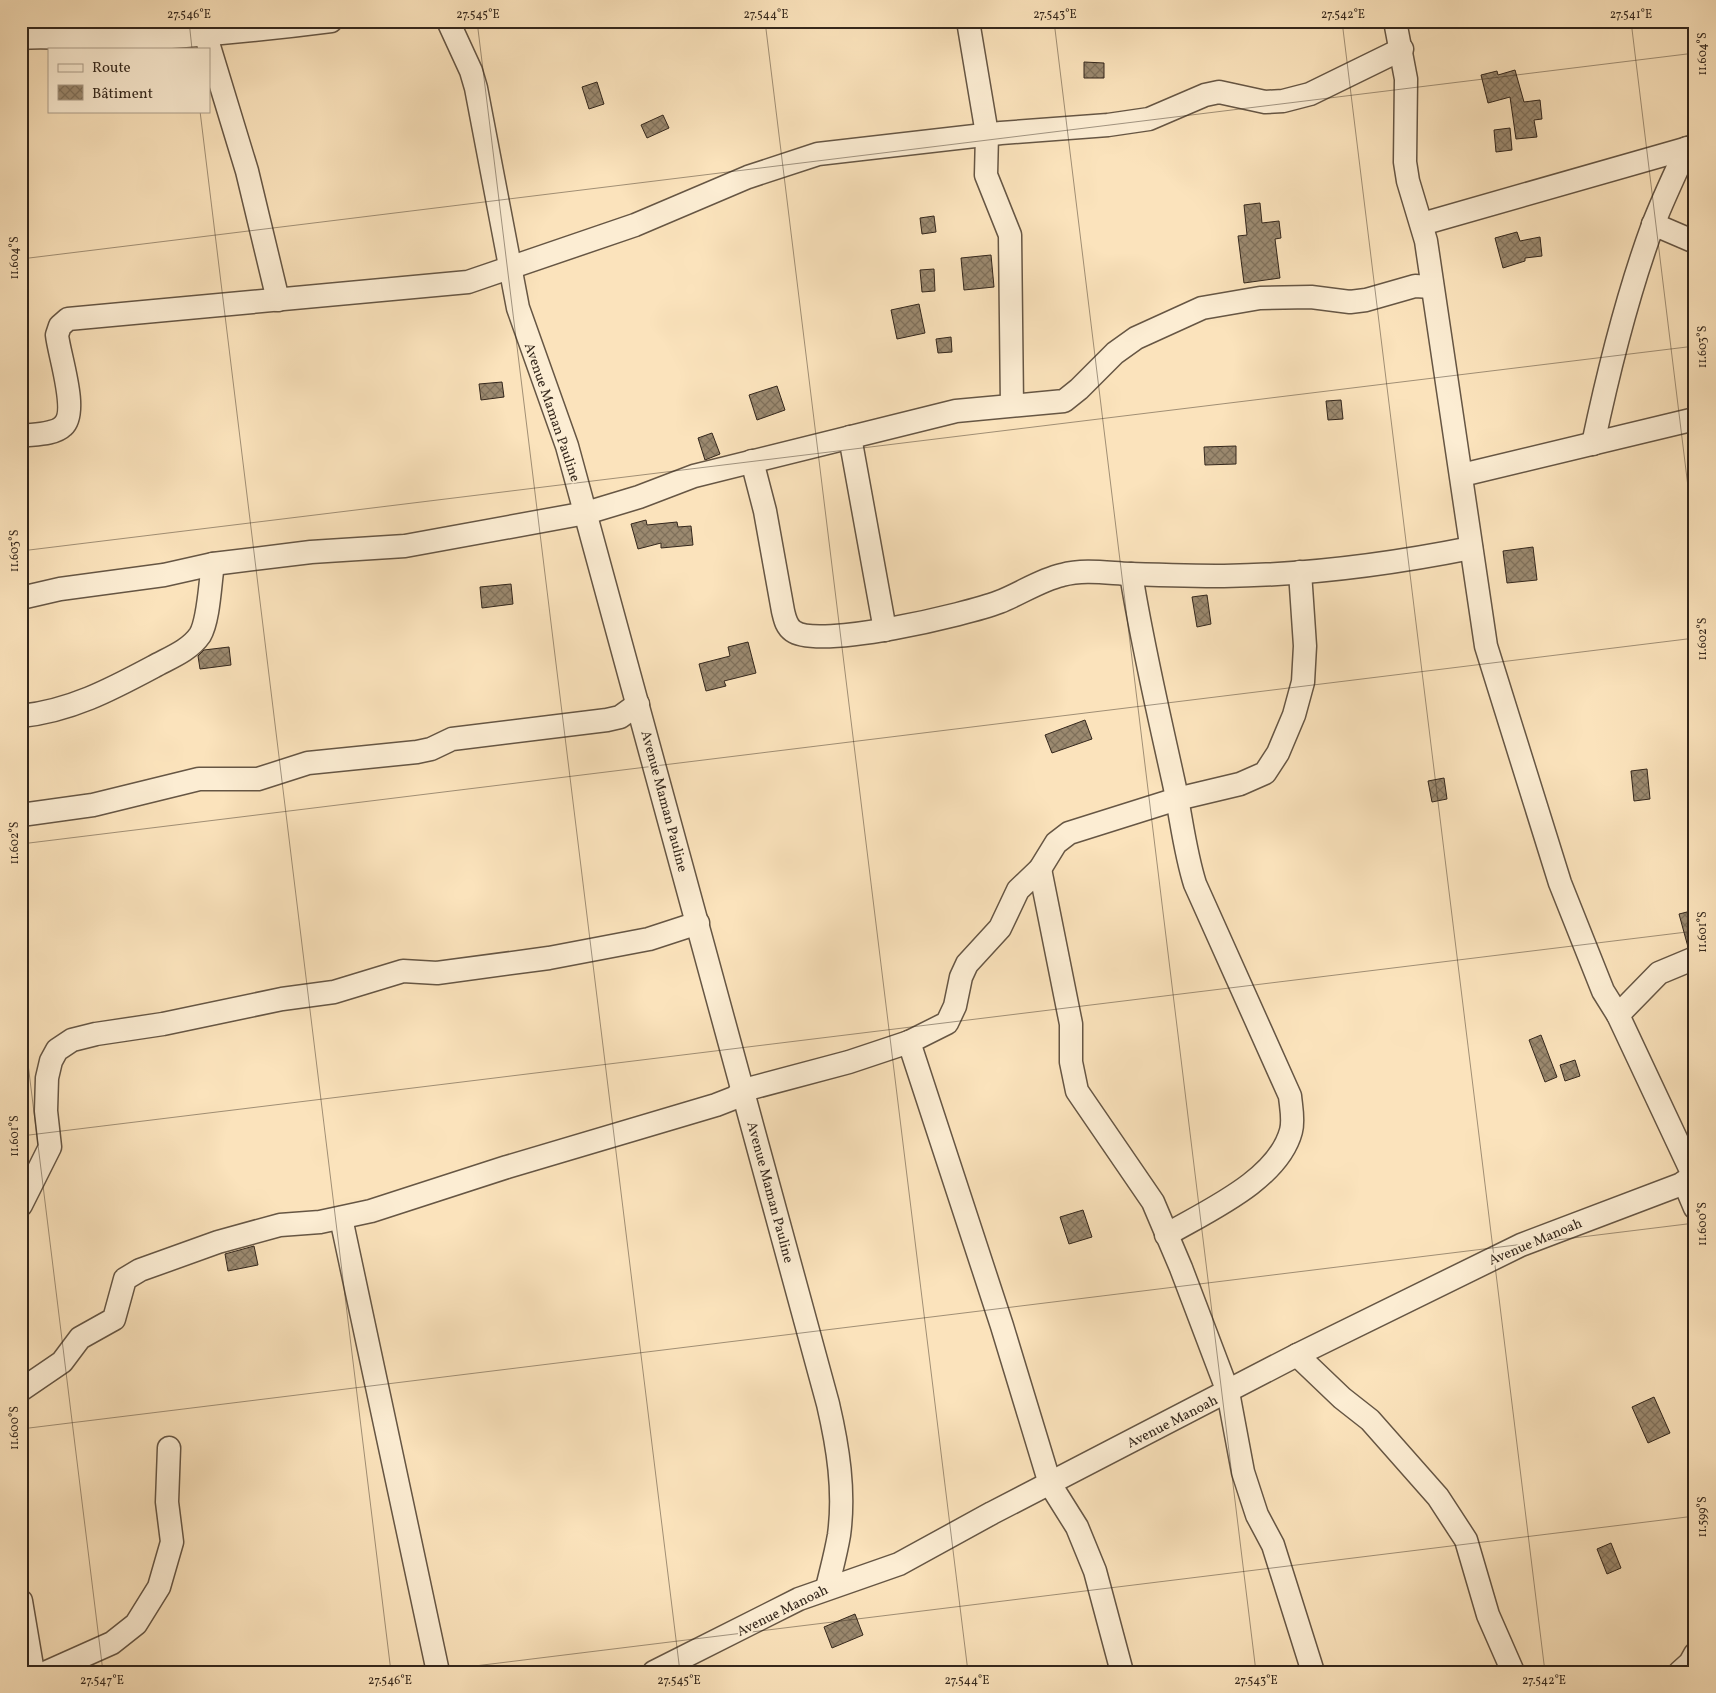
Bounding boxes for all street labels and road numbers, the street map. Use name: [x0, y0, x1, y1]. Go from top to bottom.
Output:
street label: Avenue Maman Pauline: [519, 341, 584, 485]
street label: Avenue Maman Pauline: [636, 729, 692, 874]
street label: Avenue Maman Pauline: [742, 1120, 798, 1265]
street label: Avenue Manoah: [1486, 1214, 1585, 1271]
street label: Avenue Manoah: [1124, 1391, 1221, 1453]
street label: Avenue Manoah: [734, 1581, 832, 1642]

